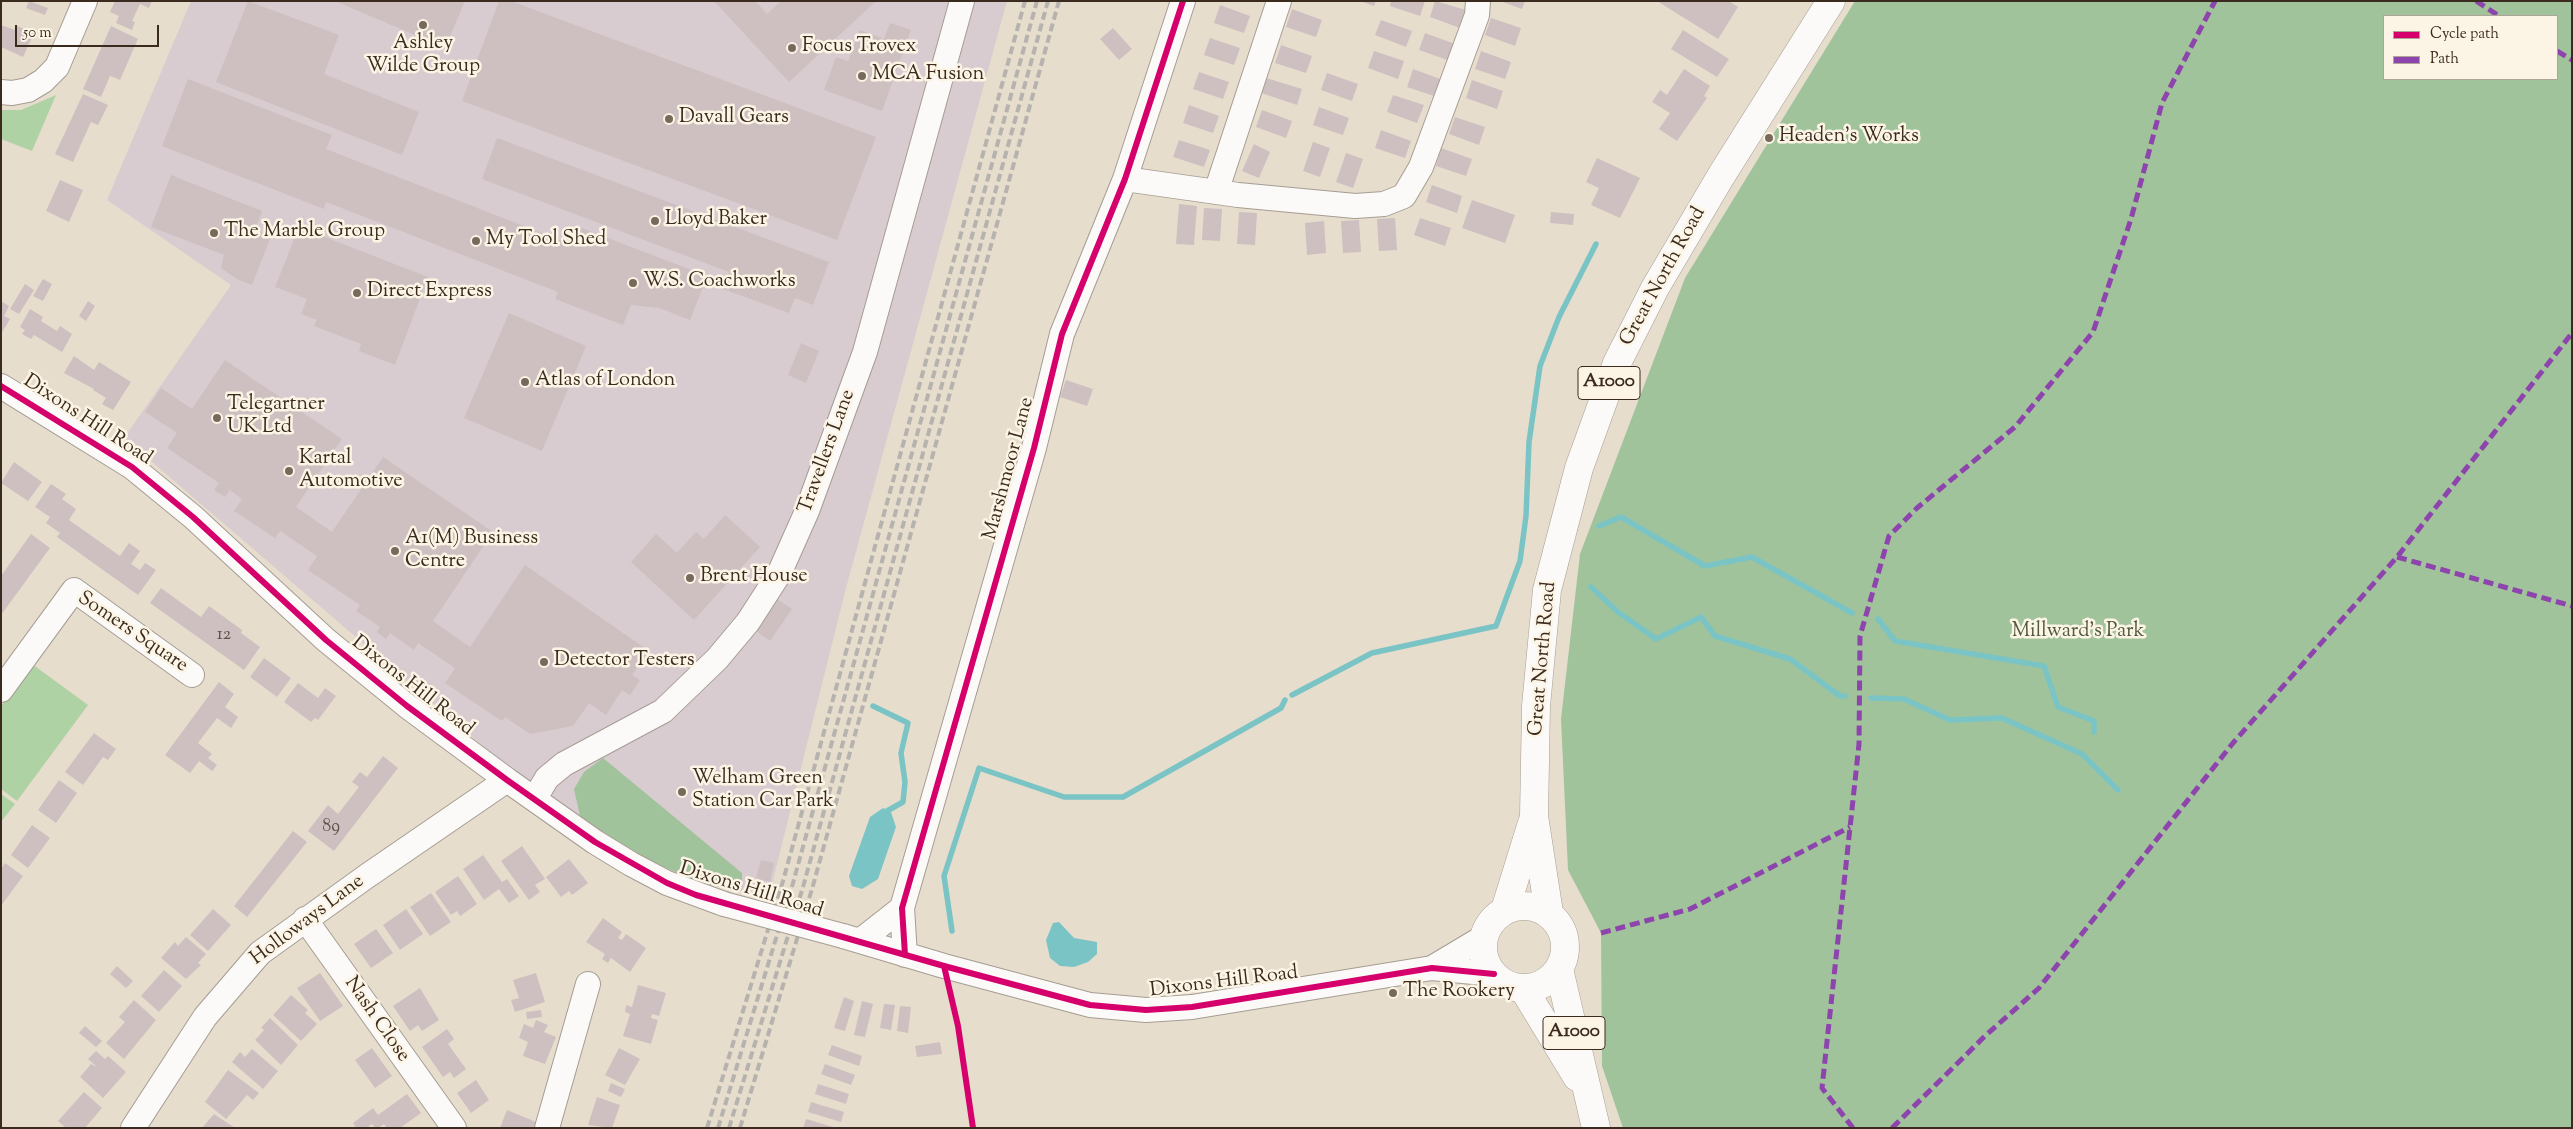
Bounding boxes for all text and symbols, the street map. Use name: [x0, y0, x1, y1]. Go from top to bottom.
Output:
scale bar: [18, 15, 161, 47]
legend: [2383, 15, 2558, 80]
marker: Ashley Wilde Group: [417, 19, 429, 31]
text: 50 m: [23, 23, 52, 44]
text: Cycle path: [2430, 24, 2499, 45]
place label: Ashley Wilde Group: [366, 33, 480, 80]
place label: Focus Trovex: [802, 36, 917, 60]
marker: Focus Trovex: [786, 42, 798, 54]
text: Path: [2430, 49, 2459, 70]
place label: MCA Fusion: [872, 64, 984, 88]
marker: MCA Fusion: [856, 70, 868, 82]
place label: Davall Gears: [679, 107, 789, 131]
marker: Davall Gears: [663, 113, 675, 125]
place label: Headen's Works: [1779, 126, 1919, 150]
marker: Headen's Works: [1763, 132, 1775, 144]
street label: Great North Road: [1616, 203, 1712, 351]
place label: Lloyd Baker: [665, 209, 767, 233]
marker: Lloyd Baker: [649, 215, 661, 227]
place label: The Marble Group: [224, 221, 385, 245]
marker: The Marble Group: [208, 227, 220, 239]
place label: My Tool Shed: [486, 229, 606, 253]
marker: My Tool Shed: [470, 235, 482, 247]
place label: W.S. Coachworks: [643, 271, 796, 295]
marker: W.S. Coachworks: [627, 277, 639, 289]
place label: Direct Express: [367, 281, 492, 305]
marker: Direct Express: [351, 287, 363, 299]
road number: A1000: [1578, 366, 1640, 399]
street label: Dixons Hill Road: [18, 370, 156, 472]
place label: Atlas of London: [535, 370, 675, 394]
marker: Atlas of London: [519, 376, 531, 388]
street label: Travellers Lane: [794, 387, 862, 517]
place label: Telegartner UK Ltd: [227, 394, 325, 441]
street label: Marshmoor Lane: [979, 395, 1041, 543]
marker: Telegartner UK Ltd: [211, 412, 223, 424]
place label: Kartal Automotive: [299, 448, 403, 495]
marker: Kartal Automotive: [283, 465, 295, 477]
place label: A1(M) Business Centre: [405, 528, 538, 575]
marker: A1(M) Business Centre: [389, 545, 401, 557]
place label: Brent House: [700, 566, 808, 590]
marker: Brent House: [684, 572, 696, 584]
street label: Great North Road: [1525, 581, 1563, 737]
street label: Somers Square: [72, 587, 192, 679]
park label: Millward's Park: [2012, 621, 2144, 645]
house number: 12: [217, 625, 231, 647]
street label: Dixons Hill Road: [346, 632, 478, 742]
place label: Detector Testers: [554, 650, 695, 674]
marker: Detector Testers: [538, 656, 550, 668]
place label: Welham Green Station Car Park: [692, 768, 834, 815]
marker: Welham Green Station Car Park: [676, 786, 688, 798]
house number: 89: [322, 817, 340, 839]
street label: Dixons Hill Road: [676, 858, 826, 924]
street label: Holloways Lane: [246, 870, 370, 972]
street label: Dixons Hill Road: [1149, 962, 1299, 1004]
street label: Nash Close: [338, 973, 414, 1067]
place label: The Rookery: [1403, 981, 1515, 1005]
marker: The Rookery: [1387, 987, 1399, 999]
road number: A1000: [1543, 1016, 1605, 1050]

